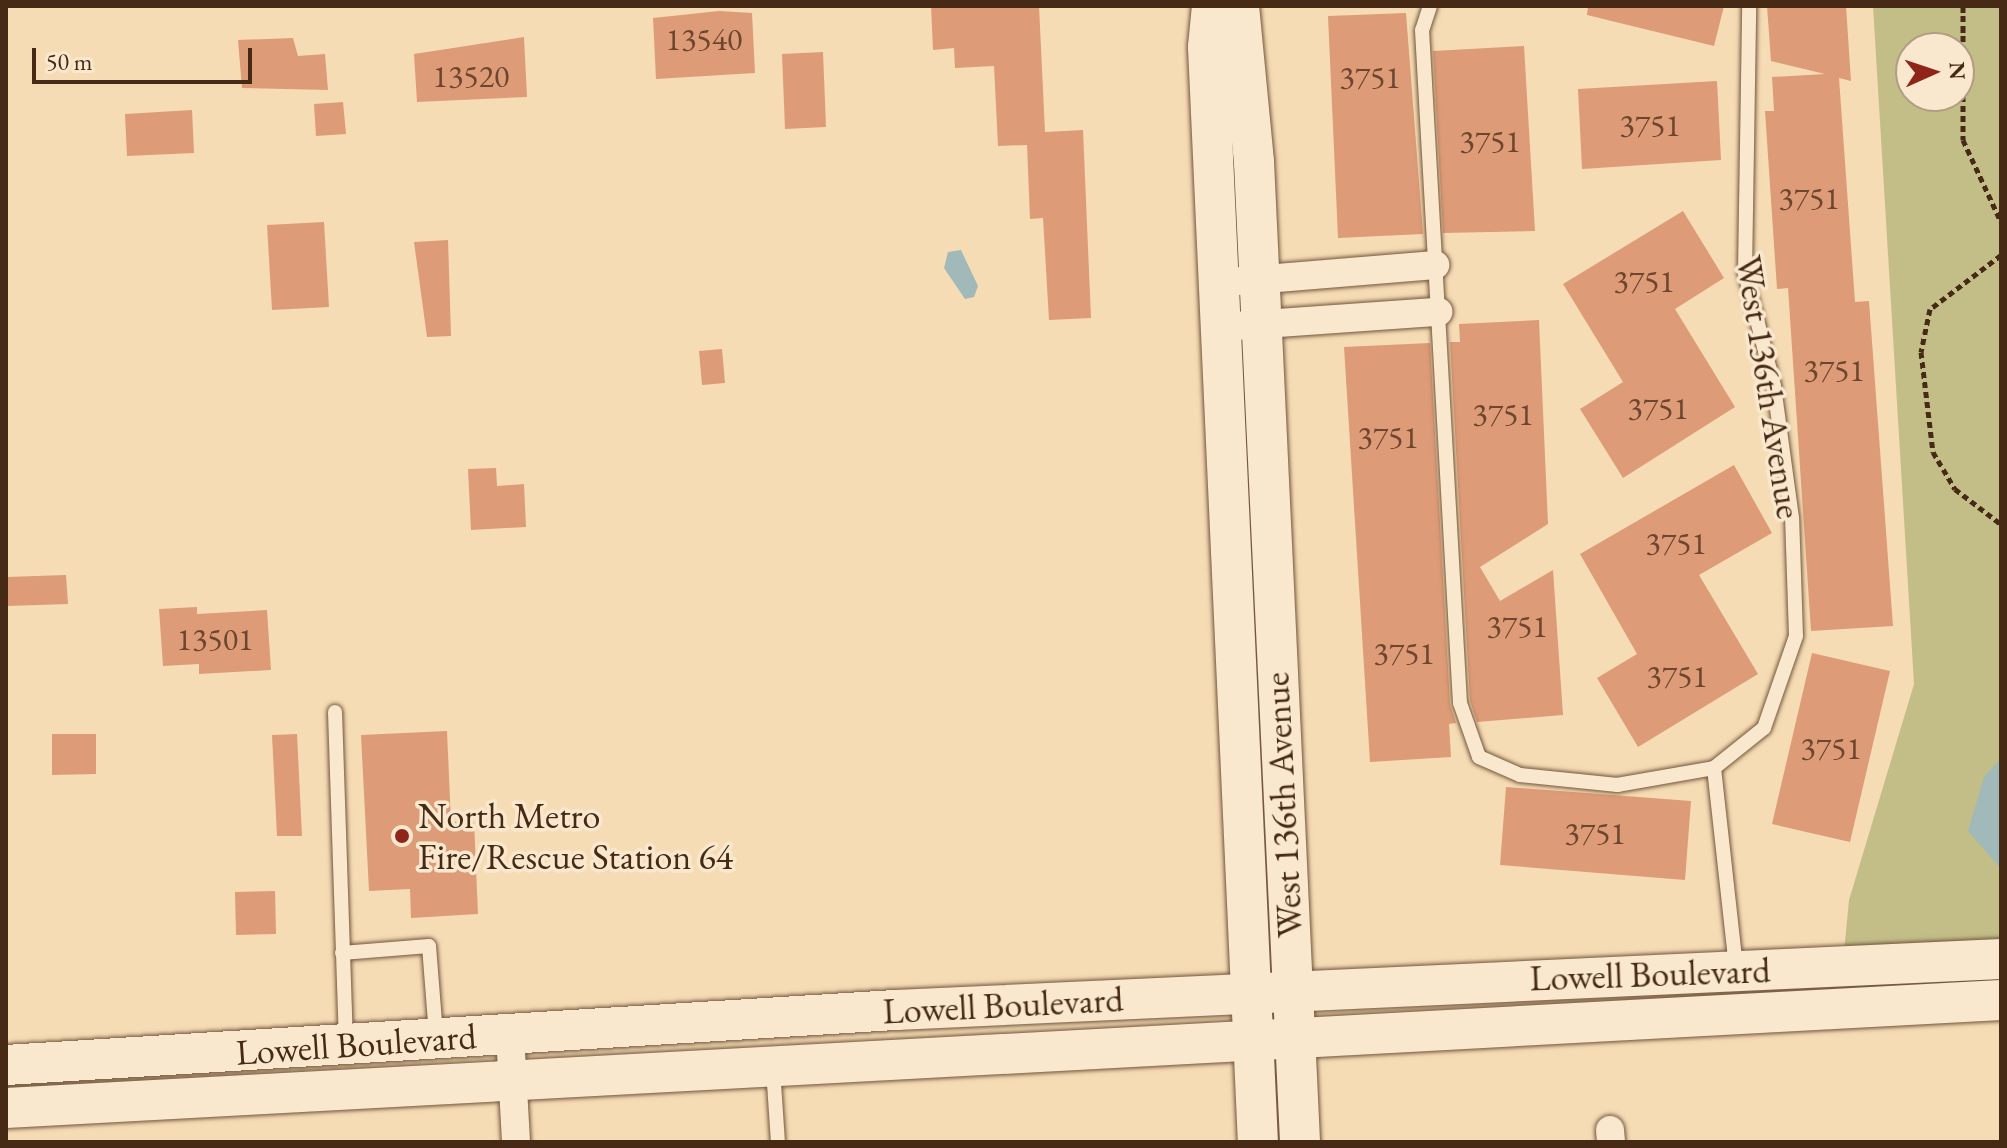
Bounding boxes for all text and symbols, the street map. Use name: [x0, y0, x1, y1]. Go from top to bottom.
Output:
house number: 13540: [666, 20, 742, 58]
scale bar: [36, 32, 256, 82]
north arrow: [1895, 32, 1975, 112]
text: 50 m: [46, 46, 93, 77]
house number: 13520: [433, 57, 509, 95]
house number: 3751: [1339, 58, 1401, 96]
text: N: [1943, 61, 1972, 80]
house number: 3751: [1619, 106, 1681, 144]
house number: 3751: [1459, 122, 1521, 160]
house number: 3751: [1778, 179, 1840, 217]
street label: West 136th Avenue: [1727, 252, 1811, 522]
house number: 3751: [1613, 262, 1675, 300]
house number: 3751: [1803, 351, 1865, 389]
house number: 3751: [1627, 389, 1689, 427]
house number: 3751: [1472, 395, 1534, 433]
house number: 3751: [1357, 418, 1419, 456]
house number: 3751: [1645, 524, 1707, 562]
house number: 3751: [1486, 607, 1548, 645]
house number: 13501: [177, 620, 253, 658]
house number: 3751: [1373, 634, 1435, 672]
house number: 3751: [1646, 657, 1708, 695]
street label: West 136th Avenue: [1254, 671, 1312, 939]
house number: 3751: [1800, 729, 1862, 767]
place label: North Metro Fire/Rescue Station 64: [418, 793, 733, 878]
house number: 3751: [1564, 814, 1626, 852]
marker: North Metro Fire/Rescue Station 64: [393, 827, 411, 845]
street label: Lowell Boulevard: [1529, 948, 1771, 1000]
street label: Lowell Boulevard: [882, 977, 1124, 1033]
street label: Lowell Boulevard: [234, 1014, 478, 1074]

